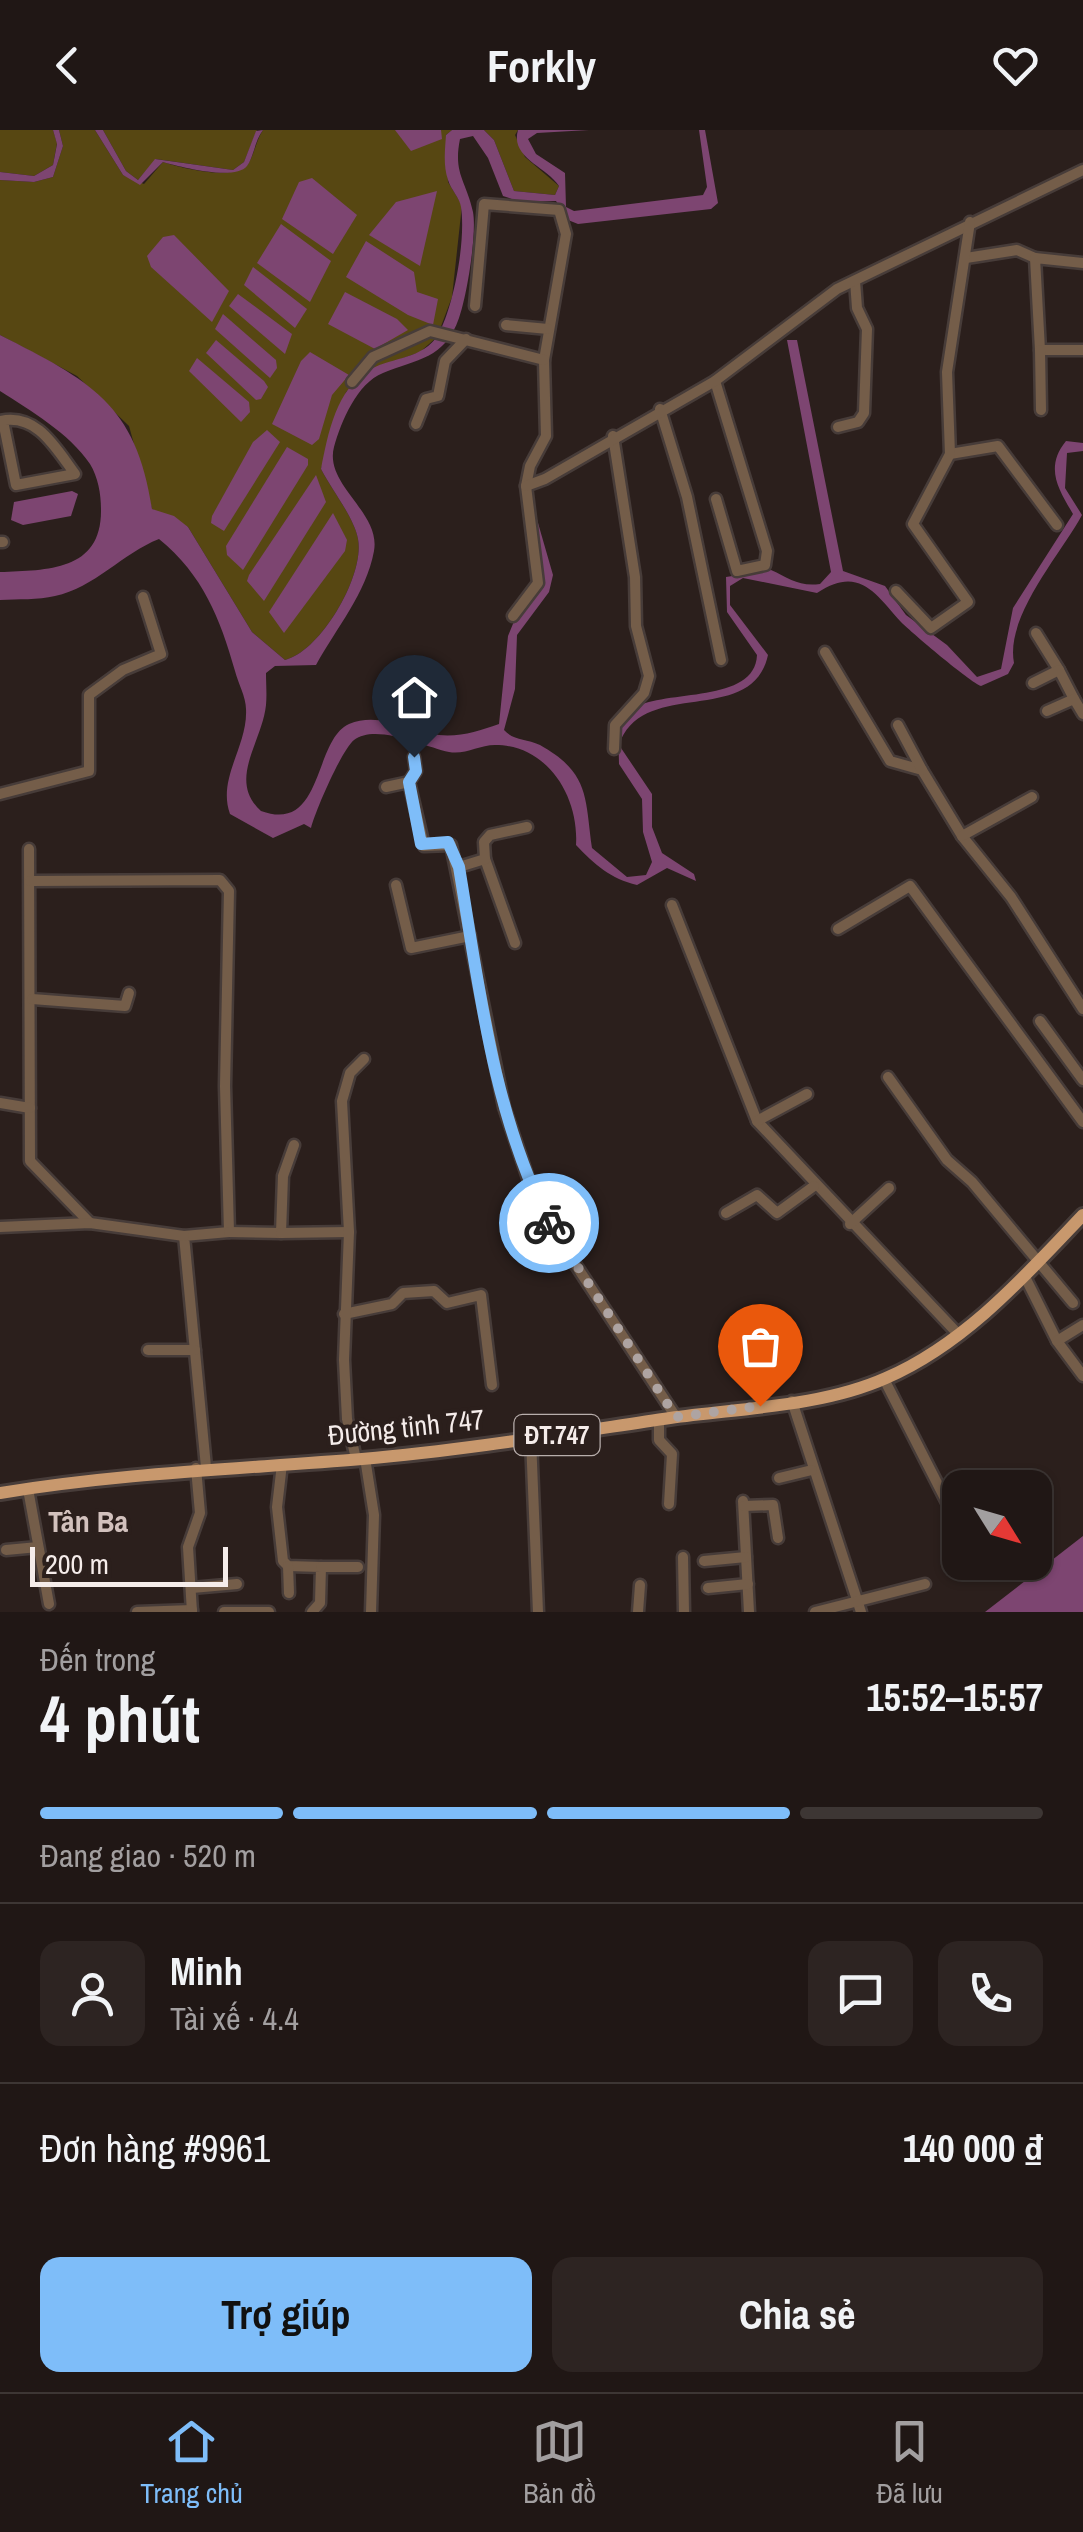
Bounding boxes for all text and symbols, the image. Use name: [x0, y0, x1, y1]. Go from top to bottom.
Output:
text: Forkly: [487, 35, 596, 96]
icon: back: [40, 38, 95, 93]
icon: heart: [988, 38, 1043, 93]
pin: [372, 655, 457, 758]
icon: home: [387, 670, 442, 725]
courier: [499, 1173, 599, 1273]
icon: bike: [522, 1196, 577, 1251]
pin: [718, 1304, 803, 1407]
icon: bag: [733, 1319, 788, 1374]
street label: Đường tỉnh 747: [326, 1400, 486, 1454]
road number: ĐT.747: [514, 1415, 600, 1455]
north arrow: [942, 1470, 1052, 1580]
map controls: [942, 1470, 1052, 1580]
district label: Tân Ba: [48, 1501, 128, 1541]
scale bar: [30, 1542, 228, 1586]
text: 200 m: [45, 1545, 109, 1583]
text: Đến trong: [40, 1638, 155, 1681]
text: 15:52–15:57: [866, 1672, 1043, 1723]
text: 4 phút: [40, 1675, 200, 1762]
text: Đang giao · 520 m: [40, 1834, 256, 1877]
button: person: [40, 1941, 145, 2046]
button: chat: [808, 1941, 913, 2046]
button: phone: [938, 1941, 1043, 2046]
text: Minh: [170, 1946, 243, 1997]
text: Tài xế · 4.4: [170, 1997, 299, 2040]
text: Đơn hàng #9961: [40, 2123, 270, 2174]
text: 140 000 ₫: [903, 2123, 1043, 2174]
button: Trợ giúp: [40, 2257, 532, 2372]
button: Chia sẻ: [552, 2257, 1043, 2372]
tab: Trang chủ: [140, 2414, 243, 2512]
tab: Bản đồ: [523, 2414, 596, 2512]
tab: Đã lưu: [876, 2414, 943, 2512]

